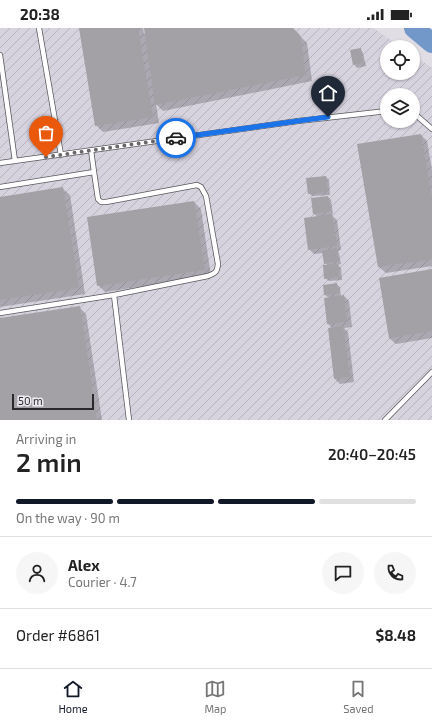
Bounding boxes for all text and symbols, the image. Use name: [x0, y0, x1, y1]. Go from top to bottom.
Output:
text: 20:38: [20, 5, 60, 23]
map controls: [380, 40, 420, 128]
button: locate: [380, 40, 420, 80]
pin: [311, 76, 345, 117]
icon: home: [317, 82, 339, 104]
button: layers: [380, 88, 420, 128]
pin: [29, 116, 63, 157]
courier: [156, 118, 196, 158]
icon: bag: [35, 122, 57, 144]
icon: car: [165, 127, 187, 149]
scale bar: [12, 392, 94, 411]
text: 50 m: [18, 394, 43, 407]
text: Arriving in: [16, 431, 76, 447]
text: 20:40–20:45: [328, 445, 416, 463]
text: 2 min: [16, 446, 82, 477]
text: On the way · 90 m: [16, 510, 120, 526]
button: person: [16, 552, 58, 594]
button: chat: [322, 552, 364, 594]
button: phone: [374, 552, 416, 594]
text: Alex: [68, 556, 100, 574]
text: Courier · 4.7: [68, 574, 137, 590]
text: Order #6861: [16, 626, 100, 644]
text: $8.48: [375, 626, 416, 644]
tab: Home: [58, 678, 88, 715]
tab: Map: [204, 678, 227, 715]
tab: Saved: [343, 678, 374, 715]

